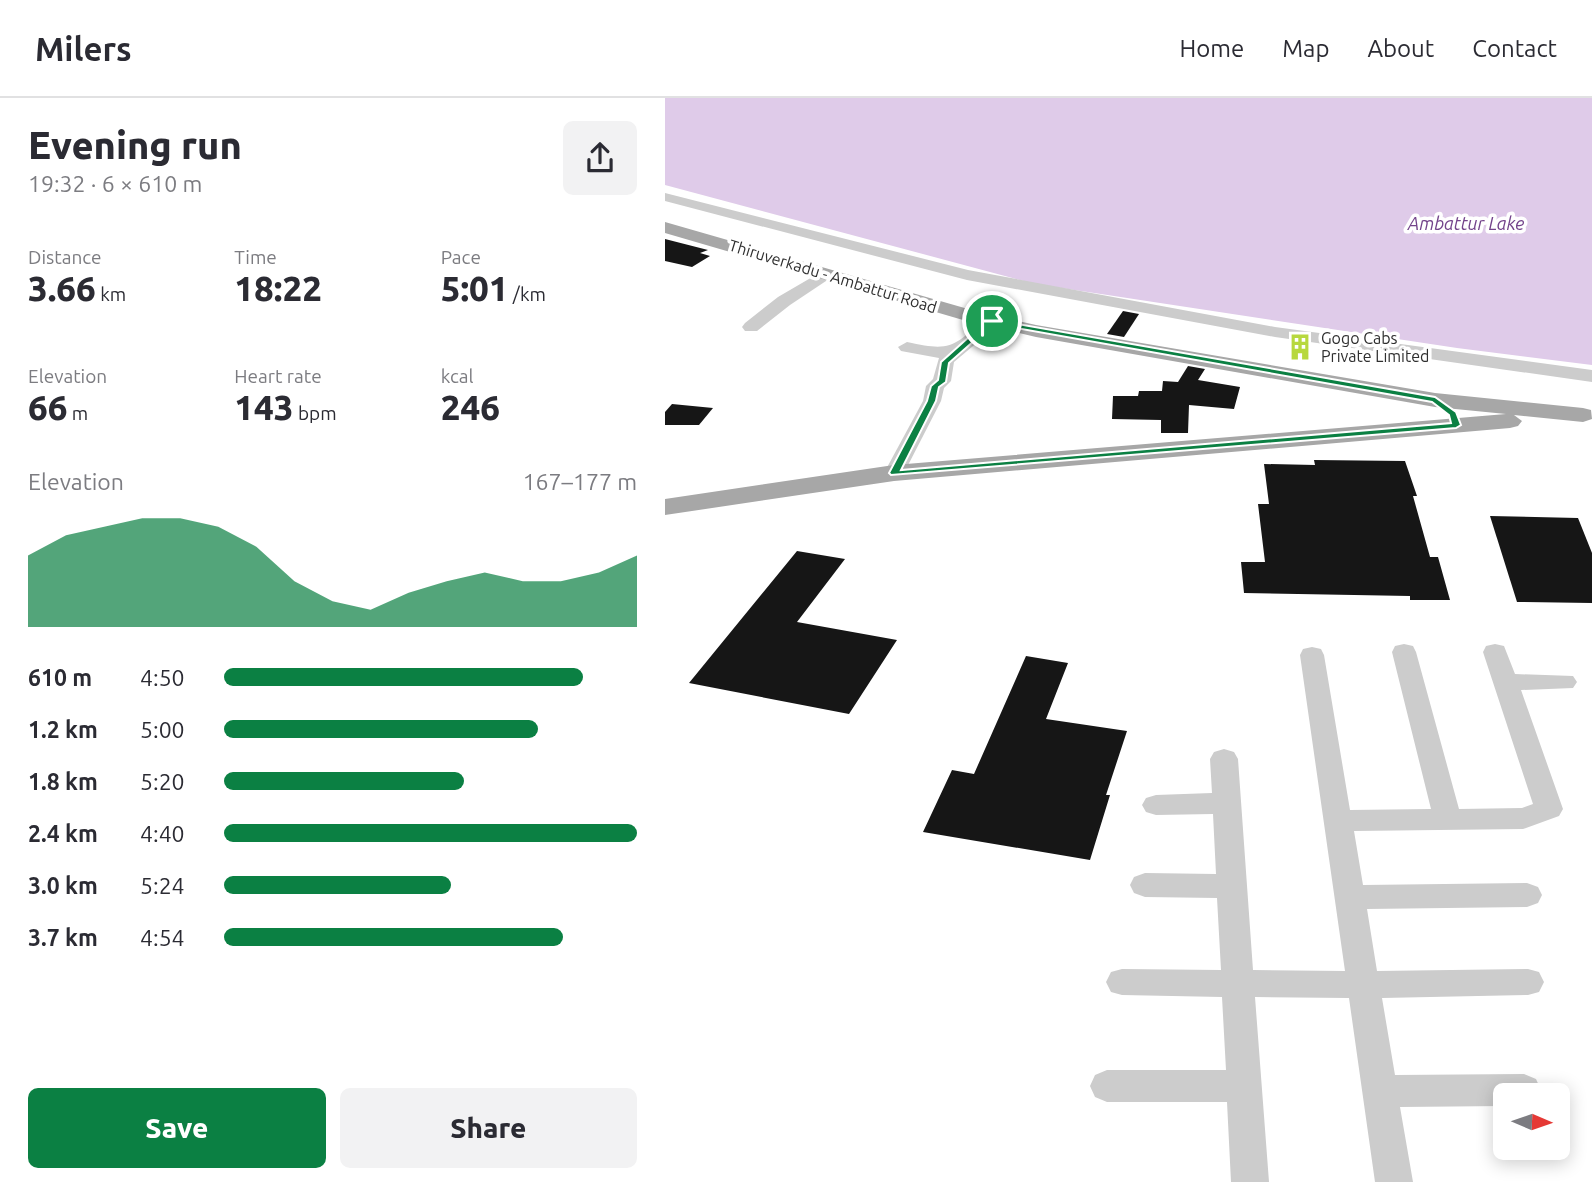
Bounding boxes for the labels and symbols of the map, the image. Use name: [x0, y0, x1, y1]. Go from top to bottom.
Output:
water label: Ambattur Lake: [1407, 213, 1524, 233]
street label: Thiruverkadu - Ambattur Road: [727, 236, 939, 316]
pin: [962, 291, 1022, 351]
place label: Gogo Cabs Private Limited: [1321, 329, 1429, 365]
building icon: Gogo Cabs Private Limited: [1285, 332, 1315, 362]
north arrow: [1493, 1083, 1570, 1160]

